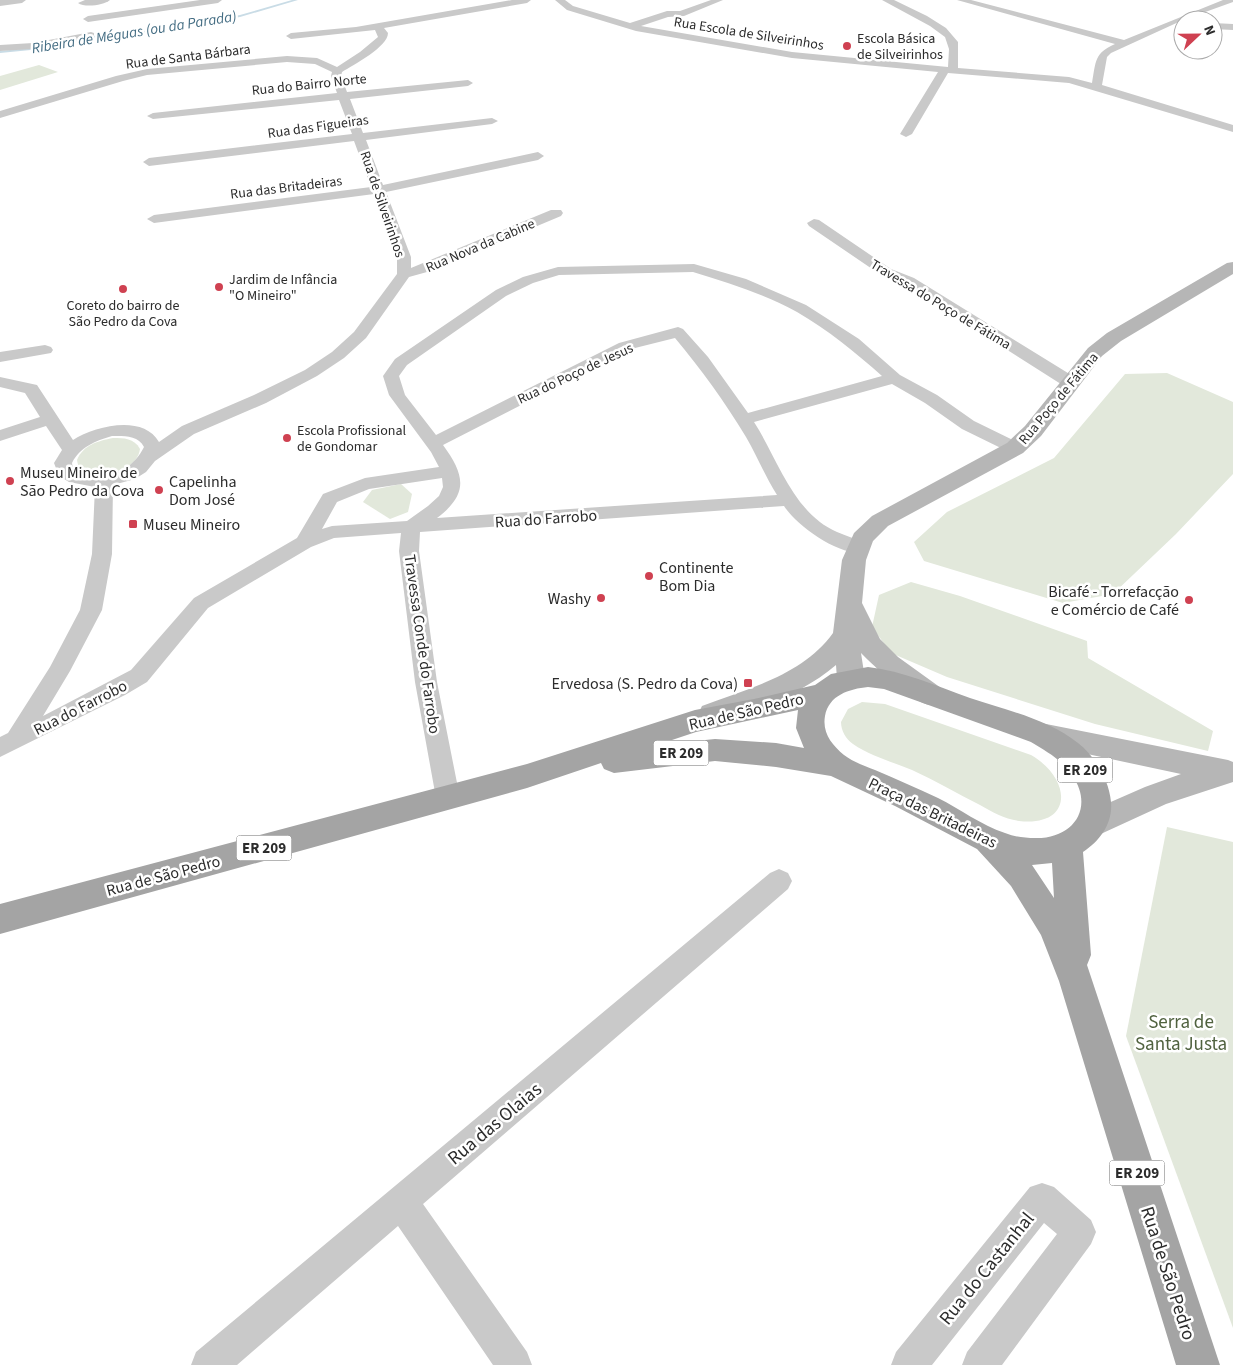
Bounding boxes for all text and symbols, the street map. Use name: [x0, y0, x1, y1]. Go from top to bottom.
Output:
water label: Ribeira de Méguas (ou da Parada): [30, 6, 238, 59]
north arrow: [1173, 10, 1223, 60]
street label: Rua Escola de Silveirinhos: [672, 12, 825, 56]
text: N: [1198, 22, 1220, 39]
place label: Escola Básica de Silveirinhos: [857, 29, 943, 65]
street label: Rua de Santa Bárbara: [124, 39, 252, 75]
marker: Escola Básica de Silveirinhos: [841, 40, 853, 52]
street label: Rua do Bairro Norte: [251, 69, 368, 101]
street label: Rua das Figueiras: [266, 110, 370, 144]
street label: Rua de Silveirinhos: [354, 148, 410, 260]
street label: Rua das Britadeiras: [229, 171, 343, 205]
street label: Rua Nova da Cabine: [423, 214, 538, 278]
street label: Travessa do Poço de Fátima: [866, 255, 1015, 355]
place label: Jardim de Infância "O Mineiro": [229, 270, 337, 306]
marker: Jardim de Infância "O Mineiro": [213, 281, 225, 293]
marker: Coreto do bairro de São Pedro da Cova: [117, 283, 129, 295]
place label: Coreto do bairro de São Pedro da Cova: [67, 296, 180, 332]
street label: Rua do Poço de Jesus: [514, 338, 637, 410]
street label: Rua Poço de Fátima: [1014, 348, 1103, 449]
place label: Escola Profissional de Gondomar: [297, 421, 407, 457]
marker: Escola Profissional de Gondomar: [281, 432, 293, 444]
place label: Museu Mineiro de São Pedro da Cova: [20, 462, 144, 502]
place label: Capelinha Dom José: [169, 471, 237, 511]
marker: Museu Mineiro de São Pedro da Cova: [4, 475, 16, 487]
marker: Capelinha Dom José: [153, 484, 165, 496]
street label: Rua do Farrobo: [494, 504, 598, 534]
place label: Museu Mineiro: [143, 514, 240, 536]
marker: Museu Mineiro: [127, 518, 139, 530]
street label: Travessa Conde do Farrobo: [399, 553, 445, 735]
place label: Continente Bom Dia: [659, 557, 734, 597]
marker: Continente Bom Dia: [643, 570, 655, 582]
place label: Bicafé - Torrefacção e Comércio de Café: [1048, 581, 1179, 621]
place label: Washy: [548, 588, 592, 610]
marker: Washy: [595, 592, 607, 604]
marker: Bicafé - Torrefacção e Comércio de Café: [1183, 594, 1195, 606]
place label: Ervedosa (S. Pedro da Cova): [551, 673, 738, 695]
street label: Rua do Farrobo: [30, 675, 131, 741]
marker: Ervedosa (S. Pedro da Cova): [742, 677, 754, 689]
street label: Rua de São Pedro: [687, 688, 806, 736]
road number: ER 209: [654, 740, 708, 766]
road number: ER 209: [1058, 758, 1112, 782]
street label: Praça das Britadeiras: [865, 772, 1001, 854]
road number: ER 209: [236, 836, 292, 860]
street label: Rua de São Pedro: [104, 850, 223, 902]
park label: Serra de Santa Justa: [1135, 1009, 1227, 1058]
street label: Rua das Olaias: [442, 1077, 548, 1172]
road number: ER 209: [1110, 1160, 1164, 1186]
street label: Rua de São Pedro: [1133, 1203, 1202, 1344]
street label: Rua do Castanhal: [933, 1207, 1041, 1331]

